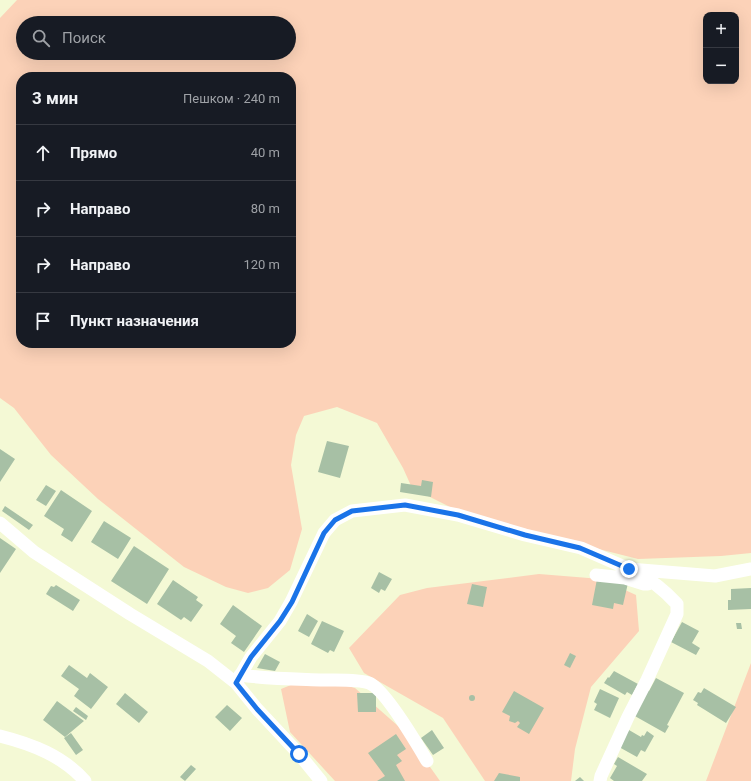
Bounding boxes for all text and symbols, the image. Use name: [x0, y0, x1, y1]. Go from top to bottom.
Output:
map controls: [703, 12, 739, 84]
button: +: [703, 12, 739, 48]
search box: [16, 16, 296, 60]
icon: search: [30, 27, 52, 49]
text: Поиск: [62, 29, 106, 47]
button: −: [703, 48, 739, 84]
text: 3 мин: [32, 88, 78, 108]
text: Пешком · 240 m: [183, 91, 280, 106]
icon: ahead: [32, 142, 54, 164]
text: Прямо: [70, 144, 117, 162]
text: 40 m: [251, 145, 280, 160]
icon: right: [32, 198, 54, 220]
text: Направо: [70, 200, 131, 218]
text: 80 m: [251, 201, 280, 216]
icon: right: [32, 254, 54, 276]
text: Направо: [70, 256, 131, 274]
text: 120 m: [243, 257, 280, 272]
icon: arrive: [32, 310, 54, 332]
text: Пункт назначения: [70, 312, 199, 330]
route end: [620, 560, 638, 578]
route start: [290, 745, 308, 763]

